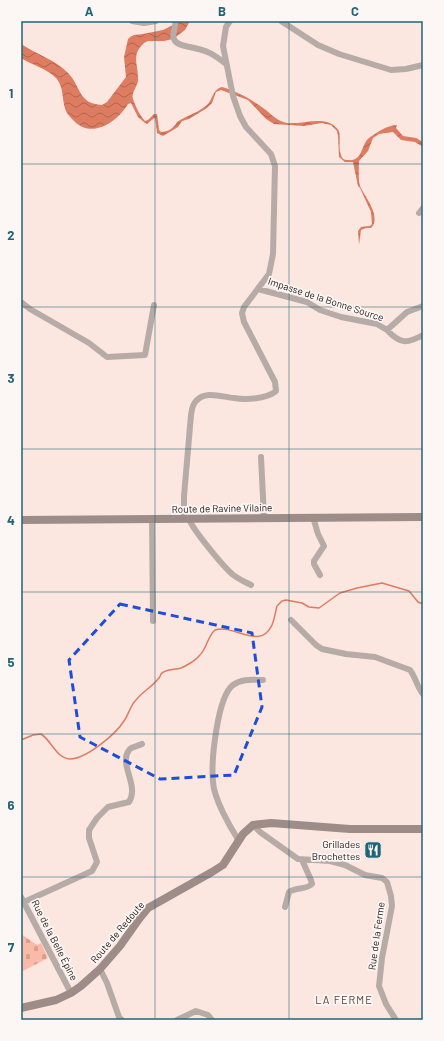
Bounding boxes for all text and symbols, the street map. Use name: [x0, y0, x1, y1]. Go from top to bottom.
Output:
text: A: [85, 3, 94, 19]
text: B: [218, 3, 226, 19]
text: C: [351, 3, 359, 19]
text: 1: [9, 85, 13, 101]
text: 2: [7, 227, 15, 243]
street label: Impasse de la Bonne Source: [267, 275, 385, 323]
text: 3: [7, 370, 15, 386]
street label: Route de Ravine Vilaine: [172, 501, 272, 515]
text: 4: [7, 512, 15, 528]
text: 5: [7, 654, 15, 670]
text: 6: [8, 797, 15, 813]
place label: Grillades Brochettes: [312, 838, 360, 862]
restaurant icon: Grillades Brochettes: [363, 840, 383, 860]
street label: Rue de la Belle Épine: [29, 897, 81, 983]
street label: Route de Redoute: [88, 899, 146, 965]
street label: Rue de la Ferme: [365, 901, 387, 971]
text: 7: [8, 939, 15, 955]
district label: LA FERME: [315, 993, 373, 1006]

